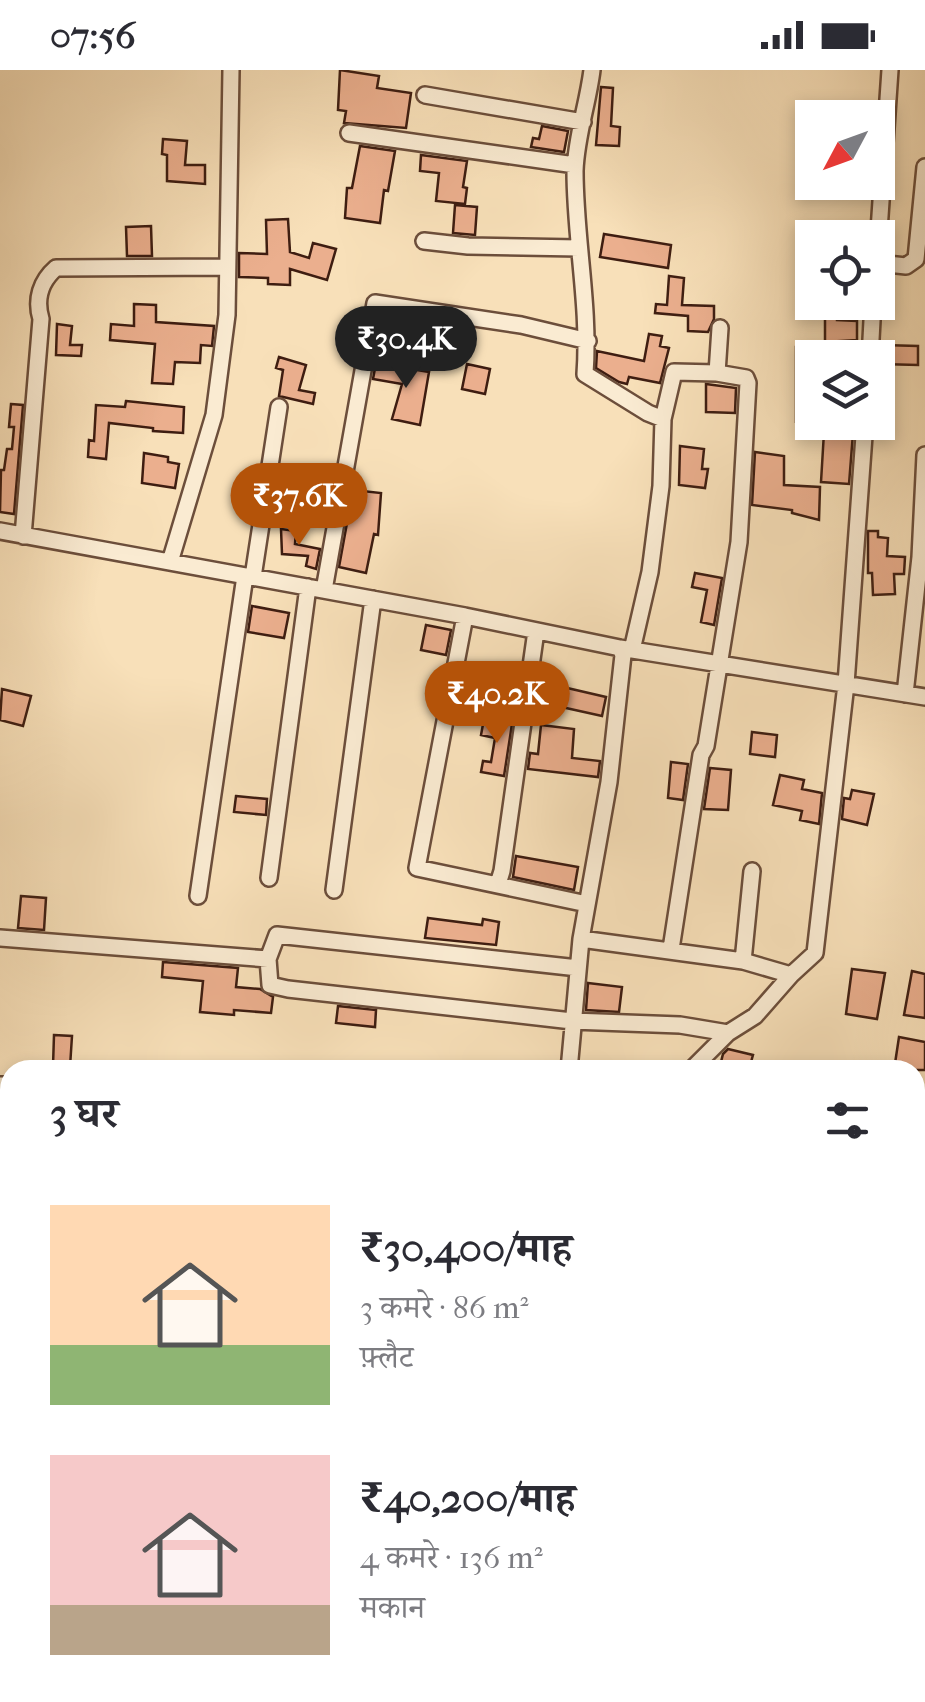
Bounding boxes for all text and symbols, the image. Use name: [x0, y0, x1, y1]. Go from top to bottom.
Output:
text: 07:56: [50, 13, 136, 58]
north arrow: [795, 100, 895, 200]
map controls: [795, 100, 895, 440]
button: locate: [795, 220, 895, 320]
pin: ₹30.4K: [325, 306, 487, 391]
text: ₹30.4K: [357, 320, 455, 357]
button: layers: [795, 340, 895, 440]
pin: ₹37.6K: [218, 463, 380, 548]
text: ₹37.6K: [253, 477, 345, 514]
pin: ₹40.2K: [416, 661, 578, 746]
text: ₹40.2K: [447, 675, 547, 712]
text: 3 घर: [50, 1089, 118, 1138]
icon: filters: [820, 1093, 875, 1148]
text: ₹30,400/माह: [360, 1224, 572, 1273]
icon: home: [130, 1245, 250, 1365]
text: 3 कमरे · 86 m²: [360, 1289, 529, 1326]
text: फ़्लैट: [360, 1339, 413, 1376]
text: ₹40,200/माह: [360, 1474, 575, 1523]
icon: home: [130, 1495, 250, 1615]
text: 4 कमरे · 136 m²: [360, 1539, 543, 1576]
text: मकान: [360, 1589, 425, 1626]

